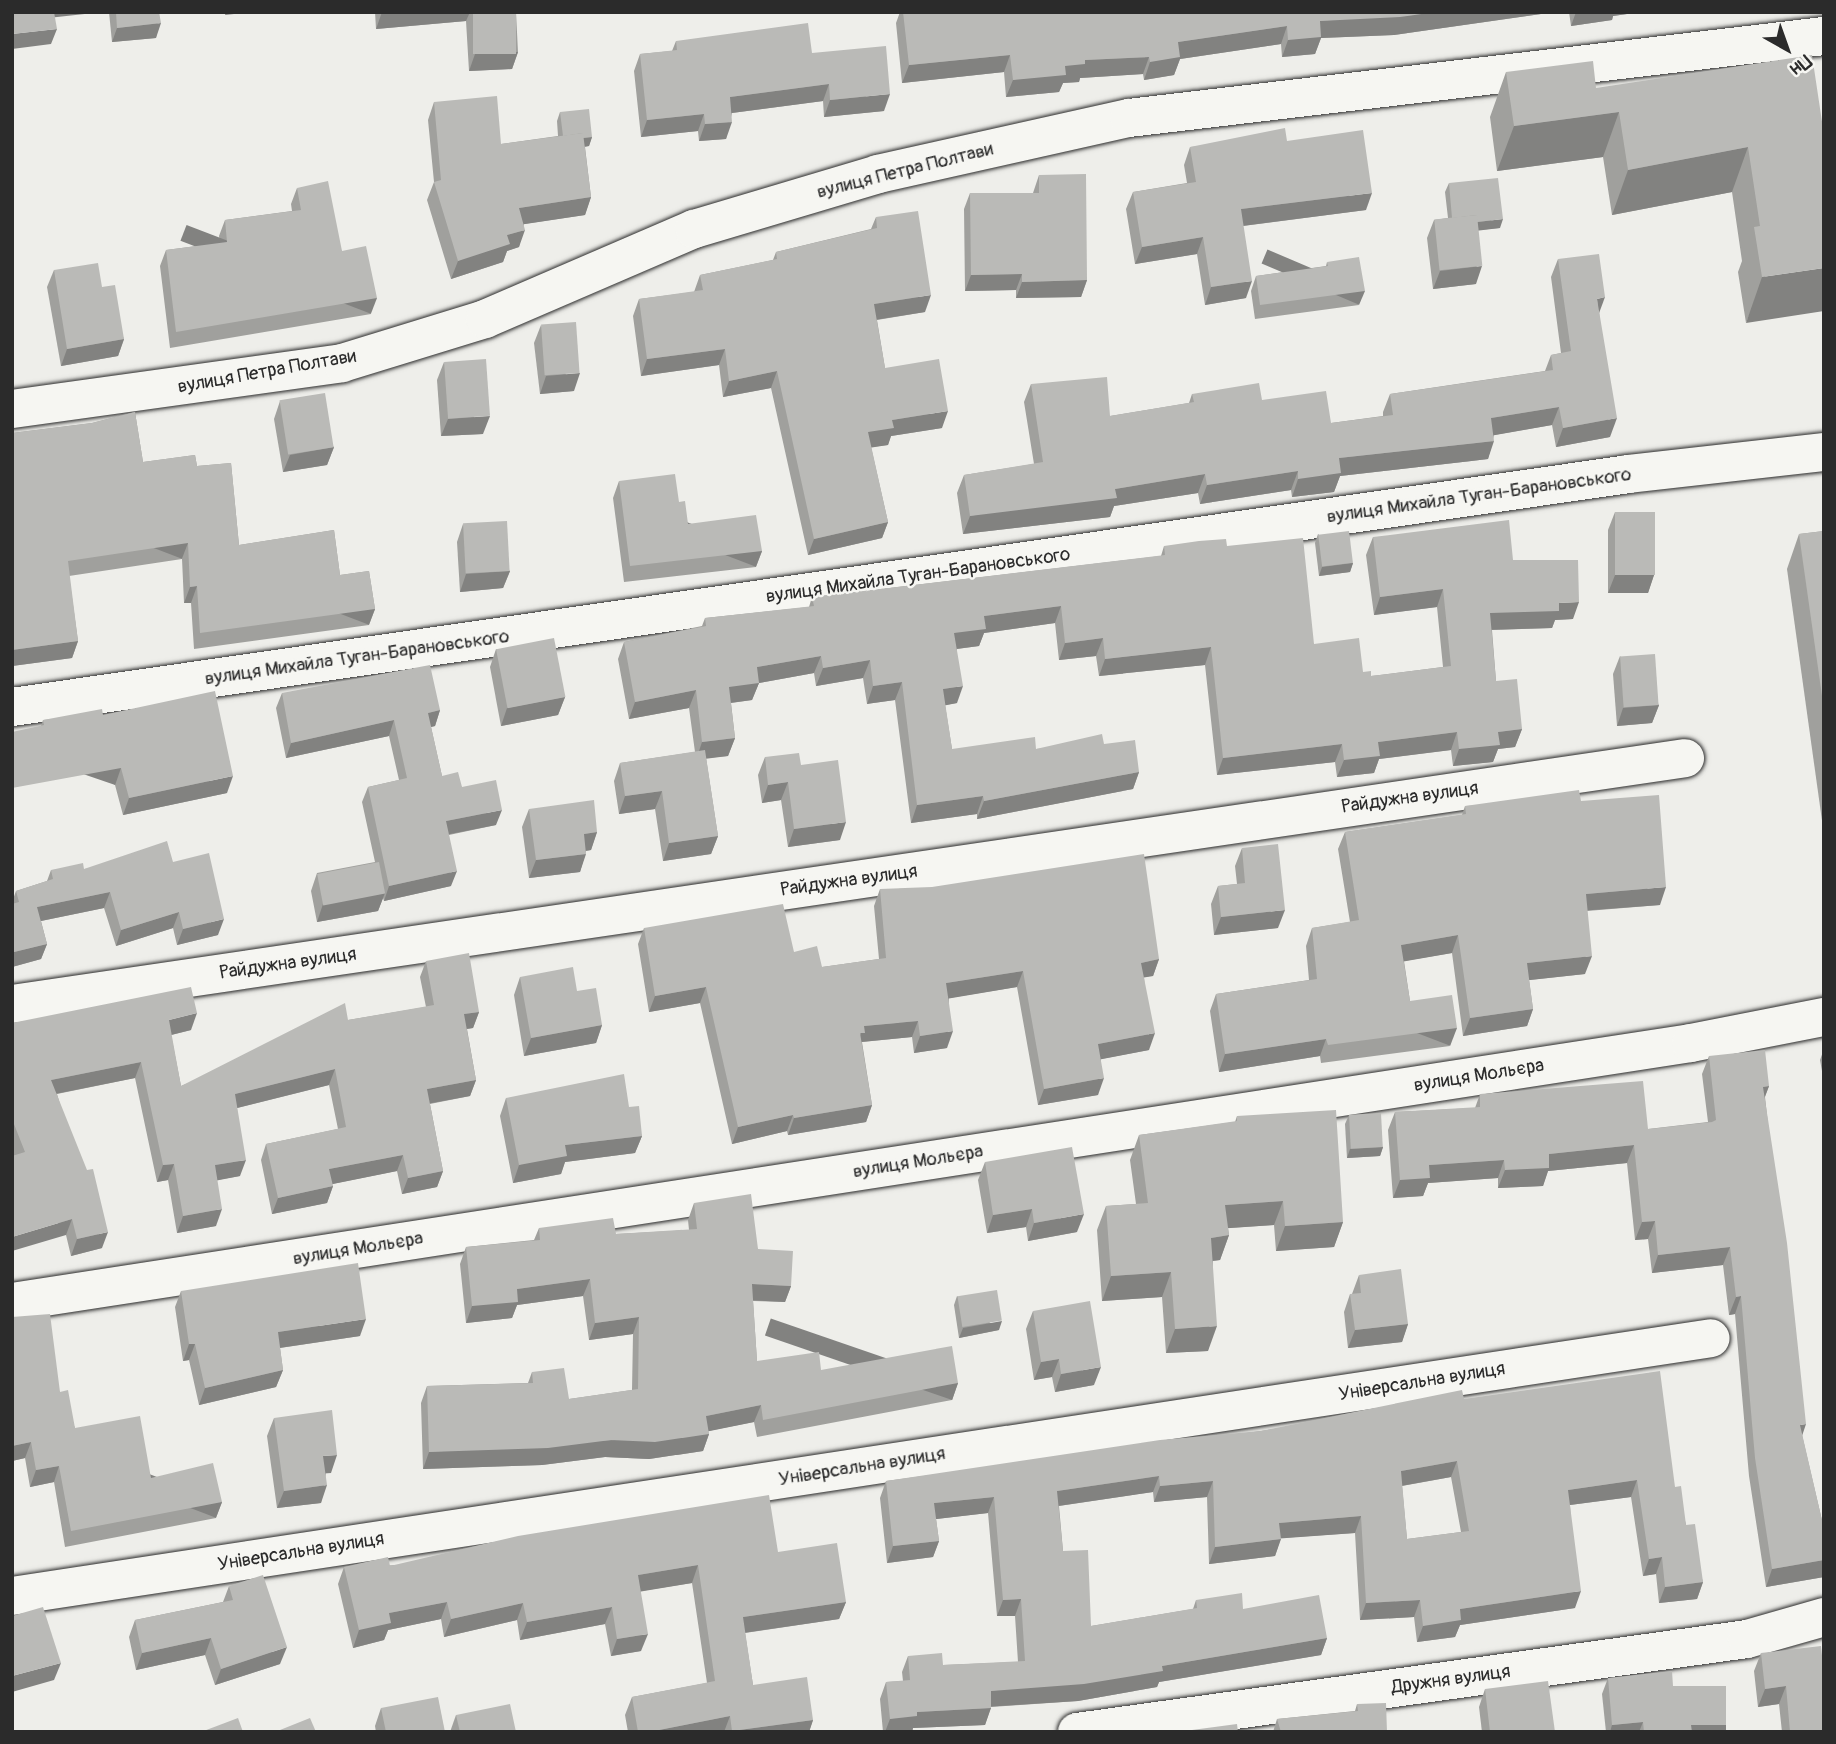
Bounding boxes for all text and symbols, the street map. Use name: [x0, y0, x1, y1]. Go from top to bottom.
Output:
north arrow: [1752, 14, 1822, 84]
text: Пн: [1785, 49, 1816, 81]
street label: вулиця Петра Полтави: [815, 138, 995, 204]
street label: вулиця Петра Полтави: [176, 345, 358, 399]
street label: вулиця Михайла Туган-Барановського: [1325, 463, 1633, 529]
street label: вулиця Михайла Туган-Барановського: [764, 543, 1072, 609]
street label: вулиця Михайла Туган-Барановського: [203, 625, 511, 691]
street label: Райдужна вулиця: [1340, 777, 1480, 819]
street label: Райдужна вулиця: [779, 860, 919, 902]
street label: Райдужна вулиця: [218, 943, 358, 985]
street label: вулиця Мольєра: [1412, 1054, 1546, 1098]
street label: вулиця Мольєра: [851, 1140, 985, 1184]
street label: вулиця Мольєра: [291, 1227, 425, 1271]
street label: Універсальна вулиця: [1337, 1358, 1507, 1406]
street label: Універсальна вулиця: [777, 1443, 947, 1491]
street label: Універсальна вулиця: [216, 1528, 386, 1576]
street label: Дружня вулиця: [1390, 1660, 1512, 1700]

